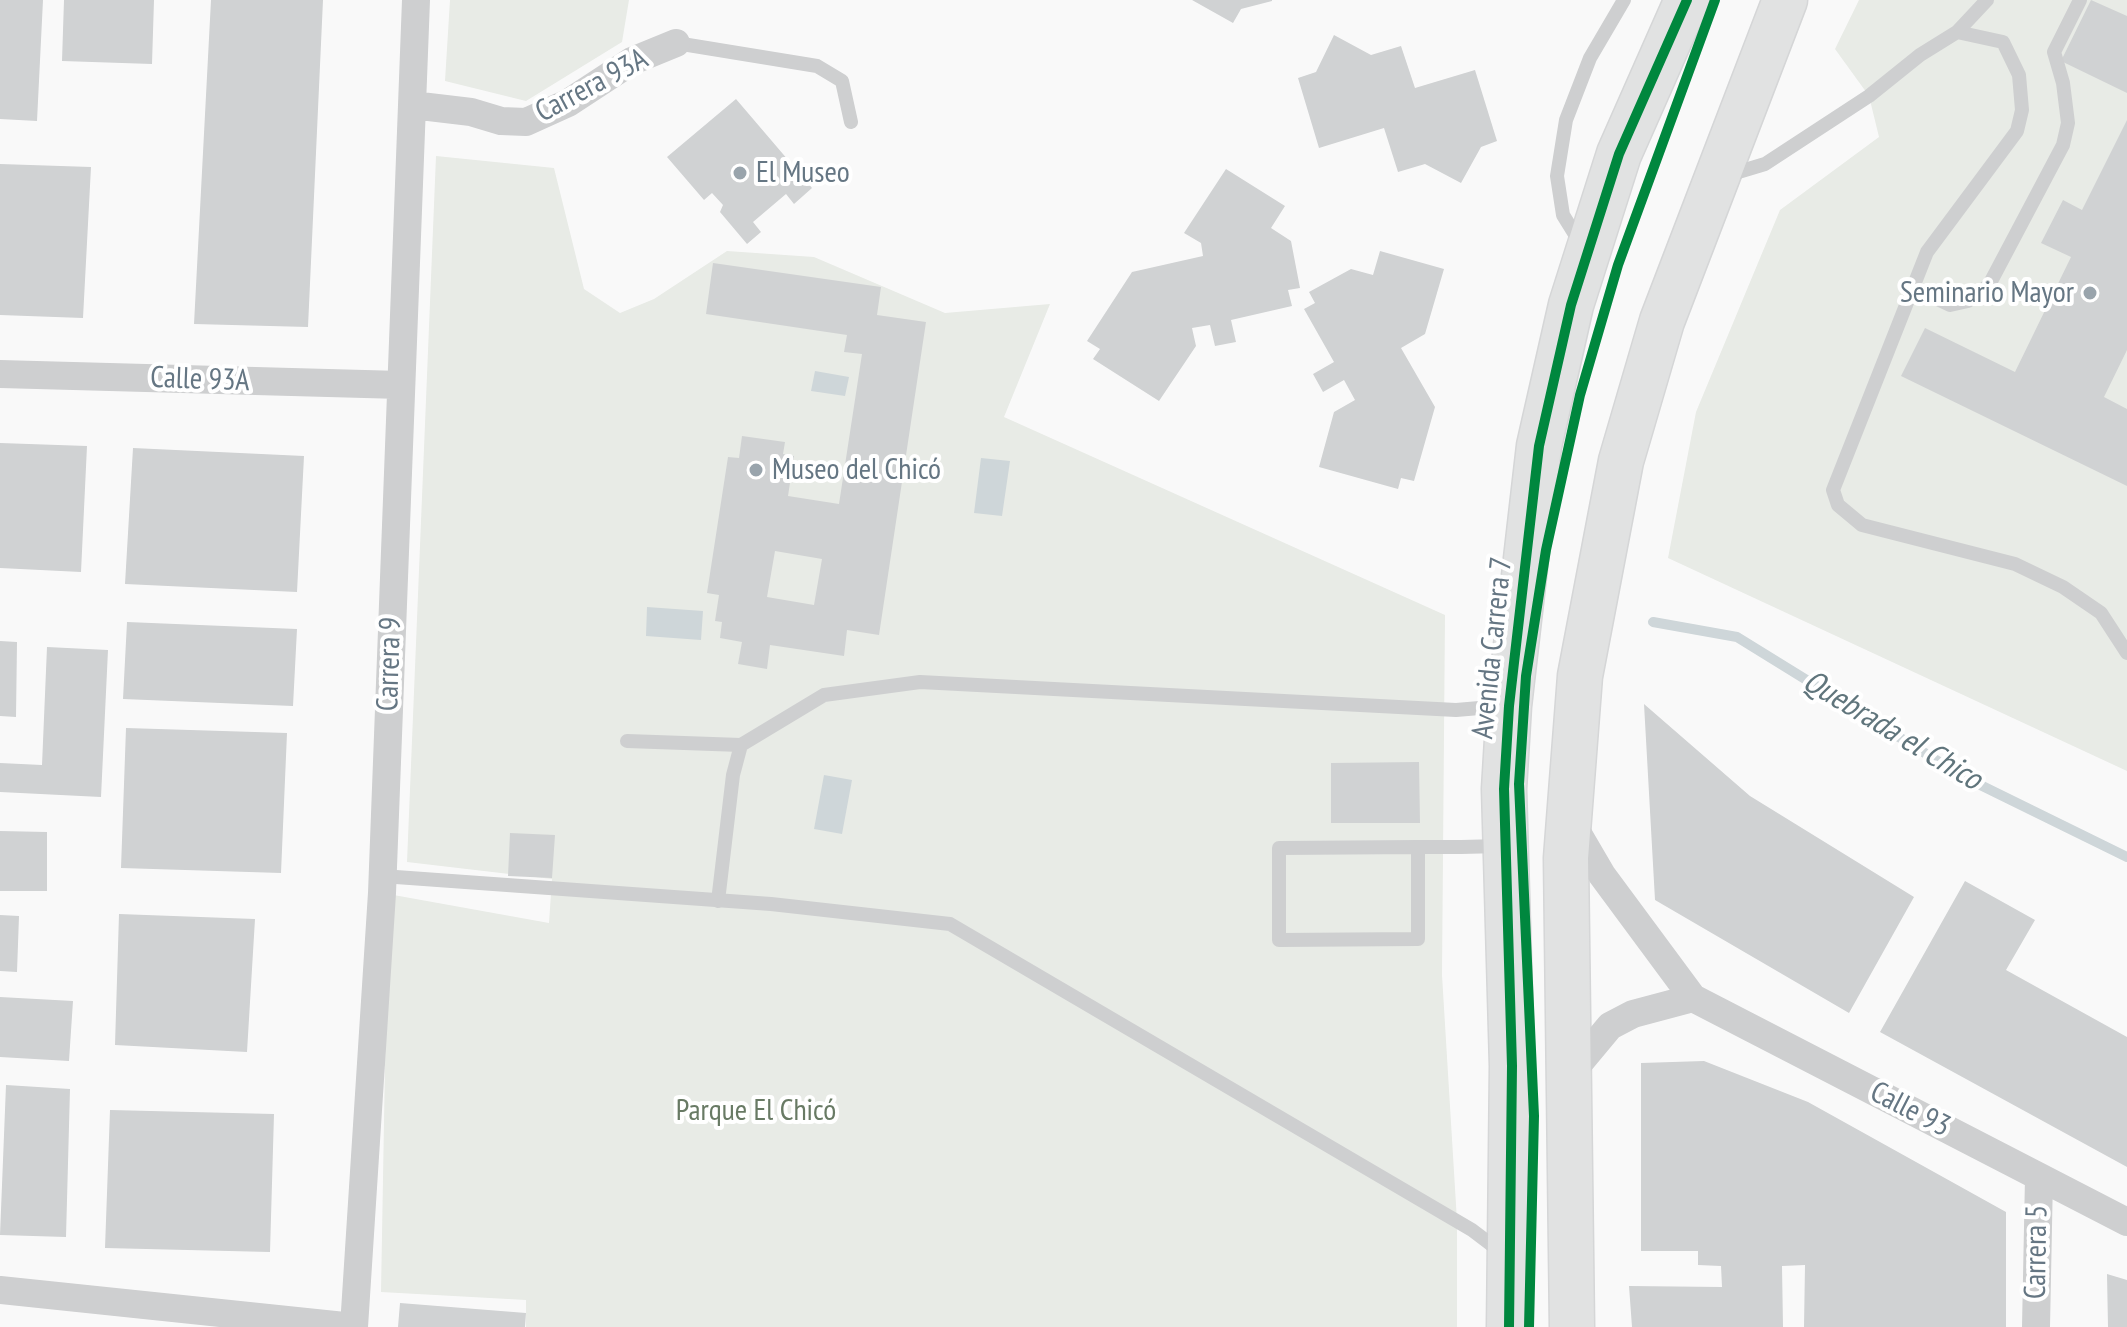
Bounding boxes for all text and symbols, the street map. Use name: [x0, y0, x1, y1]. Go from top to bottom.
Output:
street label: Carrera 93A: [530, 41, 654, 131]
place label: El Museo: [756, 155, 850, 191]
marker: El Museo: [731, 164, 749, 182]
place label: Seminario Mayor: [1900, 275, 2074, 311]
marker: Seminario Mayor: [2081, 284, 2099, 302]
street label: Calle 93A: [150, 360, 250, 400]
place label: Museo del Chicó: [772, 452, 941, 488]
marker: Museo del Chicó: [747, 461, 765, 479]
street label: Avenida Carrera 7: [1466, 555, 1520, 741]
street label: Carrera 9: [370, 616, 410, 712]
water label: Quebrada el Chico: [1796, 663, 1988, 799]
street label: Calle 93: [1864, 1075, 1956, 1145]
park label: Parque El Chicó: [676, 1093, 836, 1129]
street label: Carrera 5: [2018, 1205, 2056, 1299]

